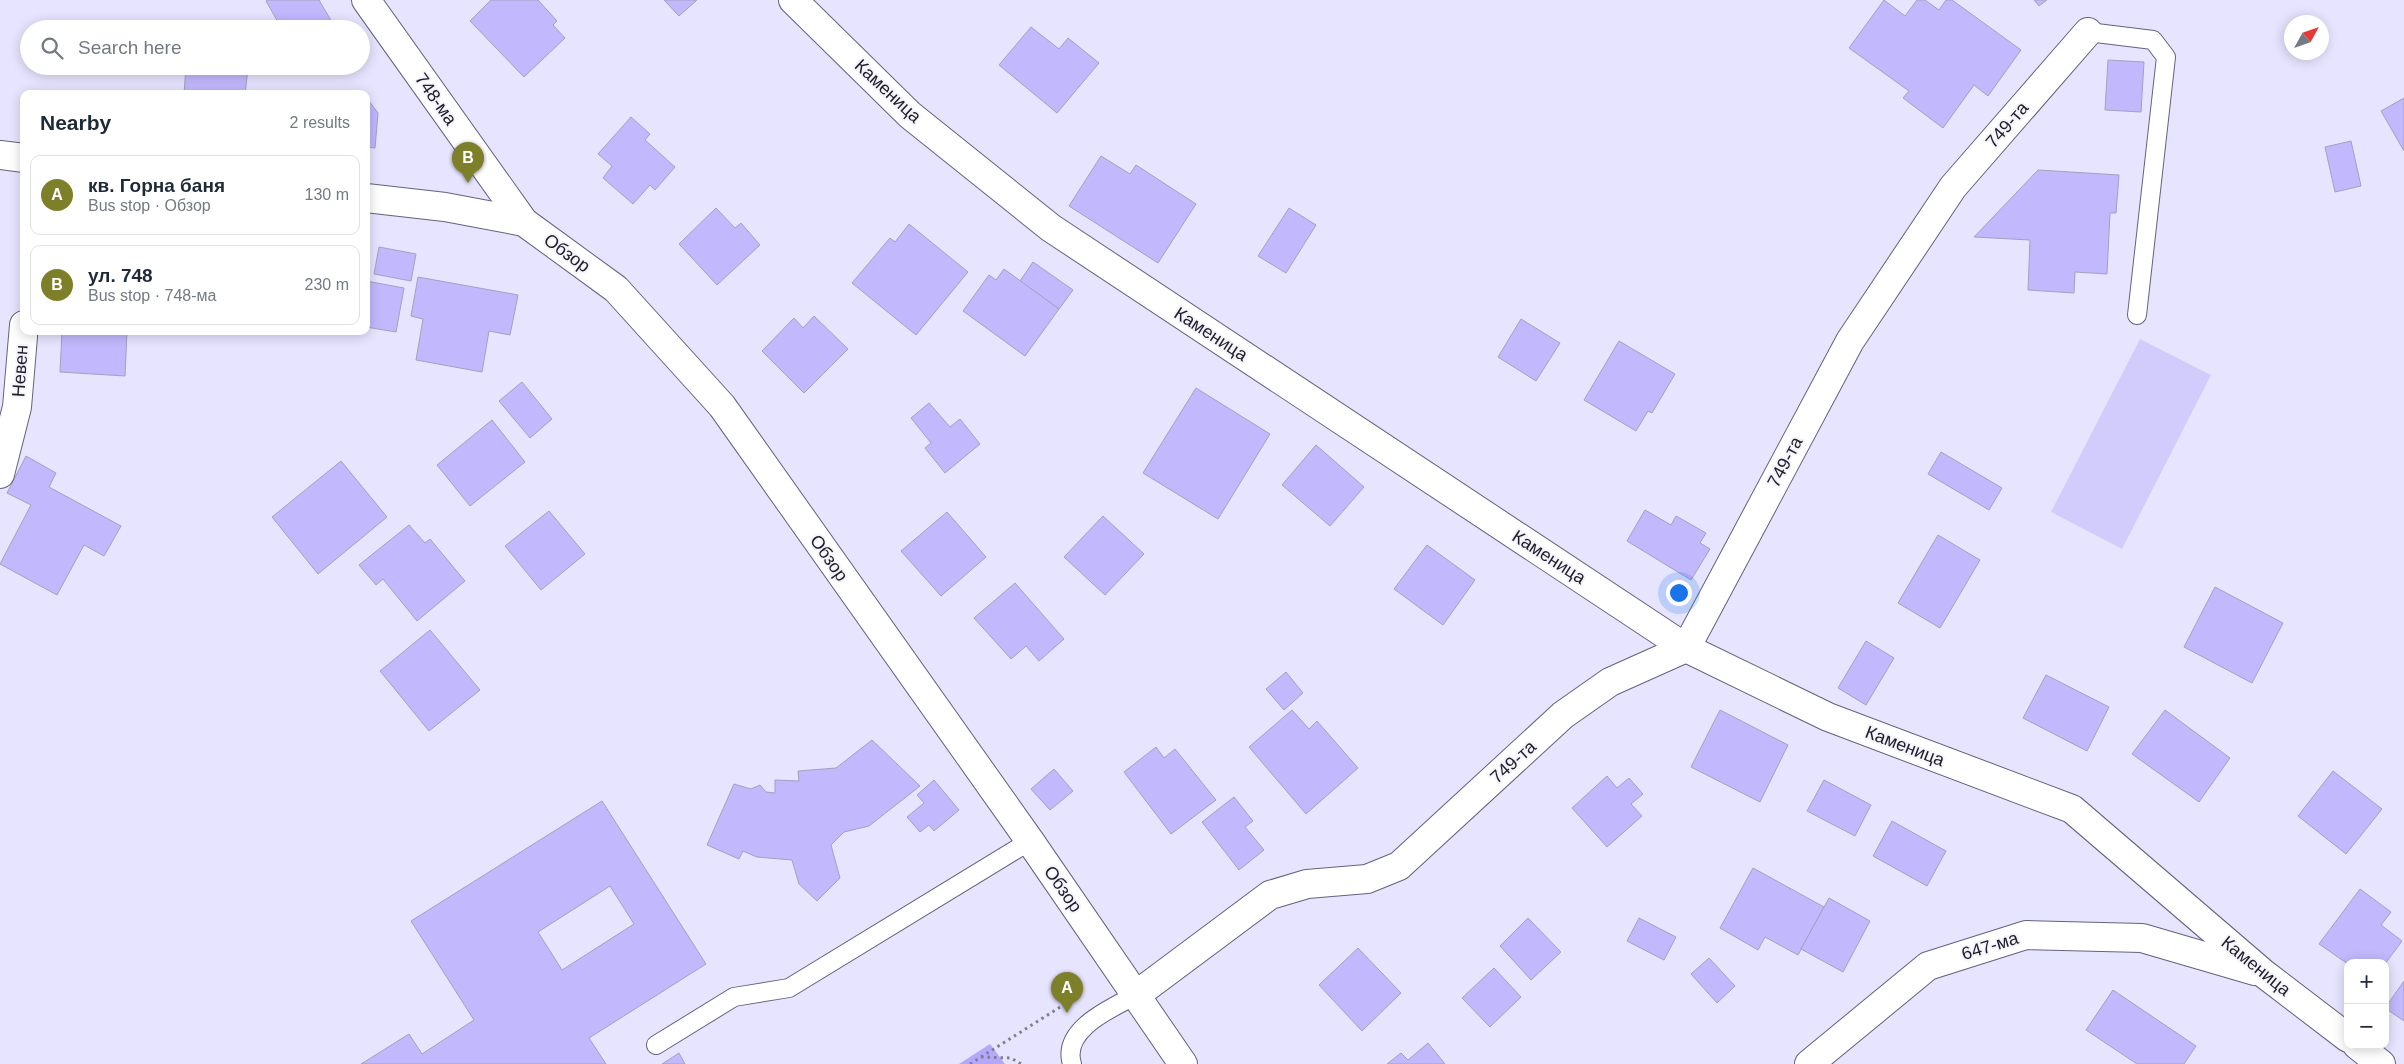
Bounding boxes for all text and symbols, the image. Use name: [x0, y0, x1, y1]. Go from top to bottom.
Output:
north arrow: [2284, 15, 2329, 60]
search box: [20, 20, 370, 75]
icon: search: [38, 34, 66, 62]
text: Search here: [78, 37, 182, 58]
street label: Каменица: [851, 55, 926, 127]
street label: 748-ма: [411, 69, 462, 129]
street label: 749-та: [1982, 97, 2033, 152]
text: Nearby: [40, 111, 111, 134]
text: 2 results: [290, 114, 350, 131]
pin: B: [452, 142, 484, 183]
text: кв. Горна баня: [88, 175, 225, 196]
text: A: [51, 186, 63, 203]
text: 130 m: [305, 186, 349, 203]
text: Bus stop · Обзор: [88, 197, 211, 214]
street label: Обзор: [540, 230, 594, 276]
text: ул. 748: [88, 265, 153, 286]
text: B: [51, 276, 63, 293]
text: 230 m: [305, 276, 349, 293]
text: Bus stop · 748-ма: [88, 287, 216, 304]
street label: Каменица: [1171, 303, 1252, 366]
street label: Невен: [8, 344, 32, 398]
street label: 749-та: [1763, 433, 1807, 491]
street label: Каменица: [1509, 526, 1590, 589]
street label: Обзор: [806, 531, 852, 585]
your location: [1666, 580, 1692, 606]
street label: Каменица: [1863, 722, 1948, 771]
street label: 749-та: [1486, 736, 1541, 788]
street label: Обзор: [1040, 862, 1086, 916]
street label: 647-ма: [1959, 928, 2022, 964]
street label: Каменица: [2217, 932, 2295, 1001]
map controls: [2344, 959, 2389, 1049]
button: +: [2344, 959, 2389, 1004]
pin: A: [1051, 972, 1083, 1013]
button: −: [2344, 1004, 2389, 1049]

